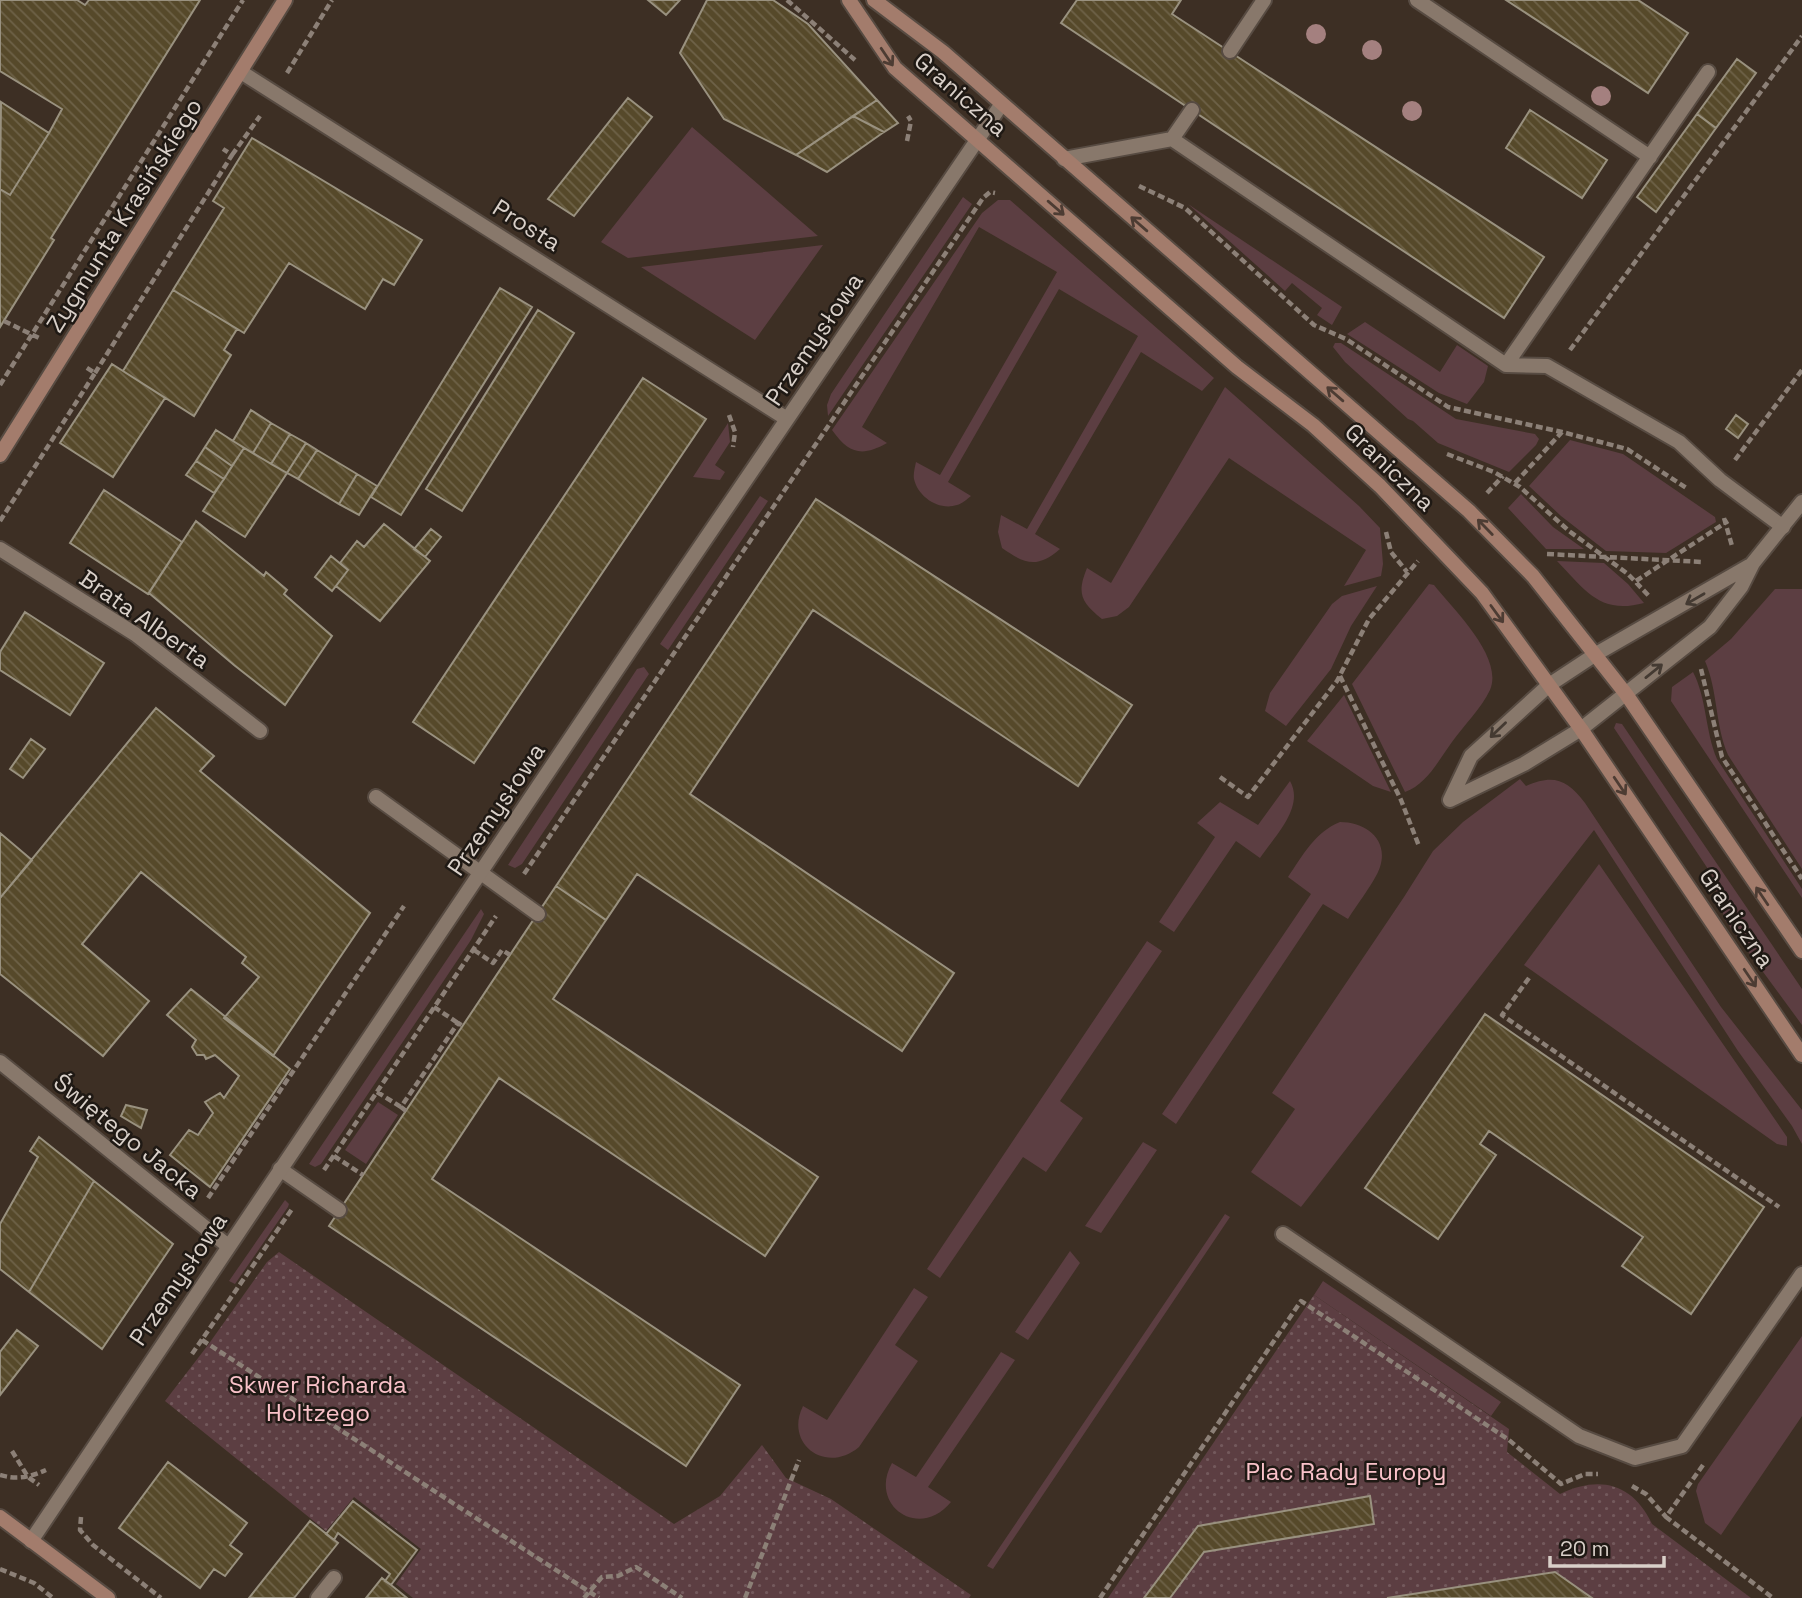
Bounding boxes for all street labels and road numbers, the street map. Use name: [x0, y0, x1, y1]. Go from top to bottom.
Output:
street label: Graniczna: [908, 45, 1014, 143]
street label: Zygmunta Krasińskiego: [39, 92, 209, 338]
street label: Prosta: [487, 192, 567, 258]
street label: Przemysłowa: [758, 266, 870, 411]
street label: Graniczna: [1338, 416, 1442, 518]
street label: Brata Alberta: [74, 563, 217, 676]
street label: Przemysłowa: [440, 736, 552, 881]
street label: Graniczna: [1692, 862, 1782, 974]
street label: Świętego Jacka: [47, 1066, 209, 1206]
street label: Przemysłowa: [122, 1206, 234, 1351]

